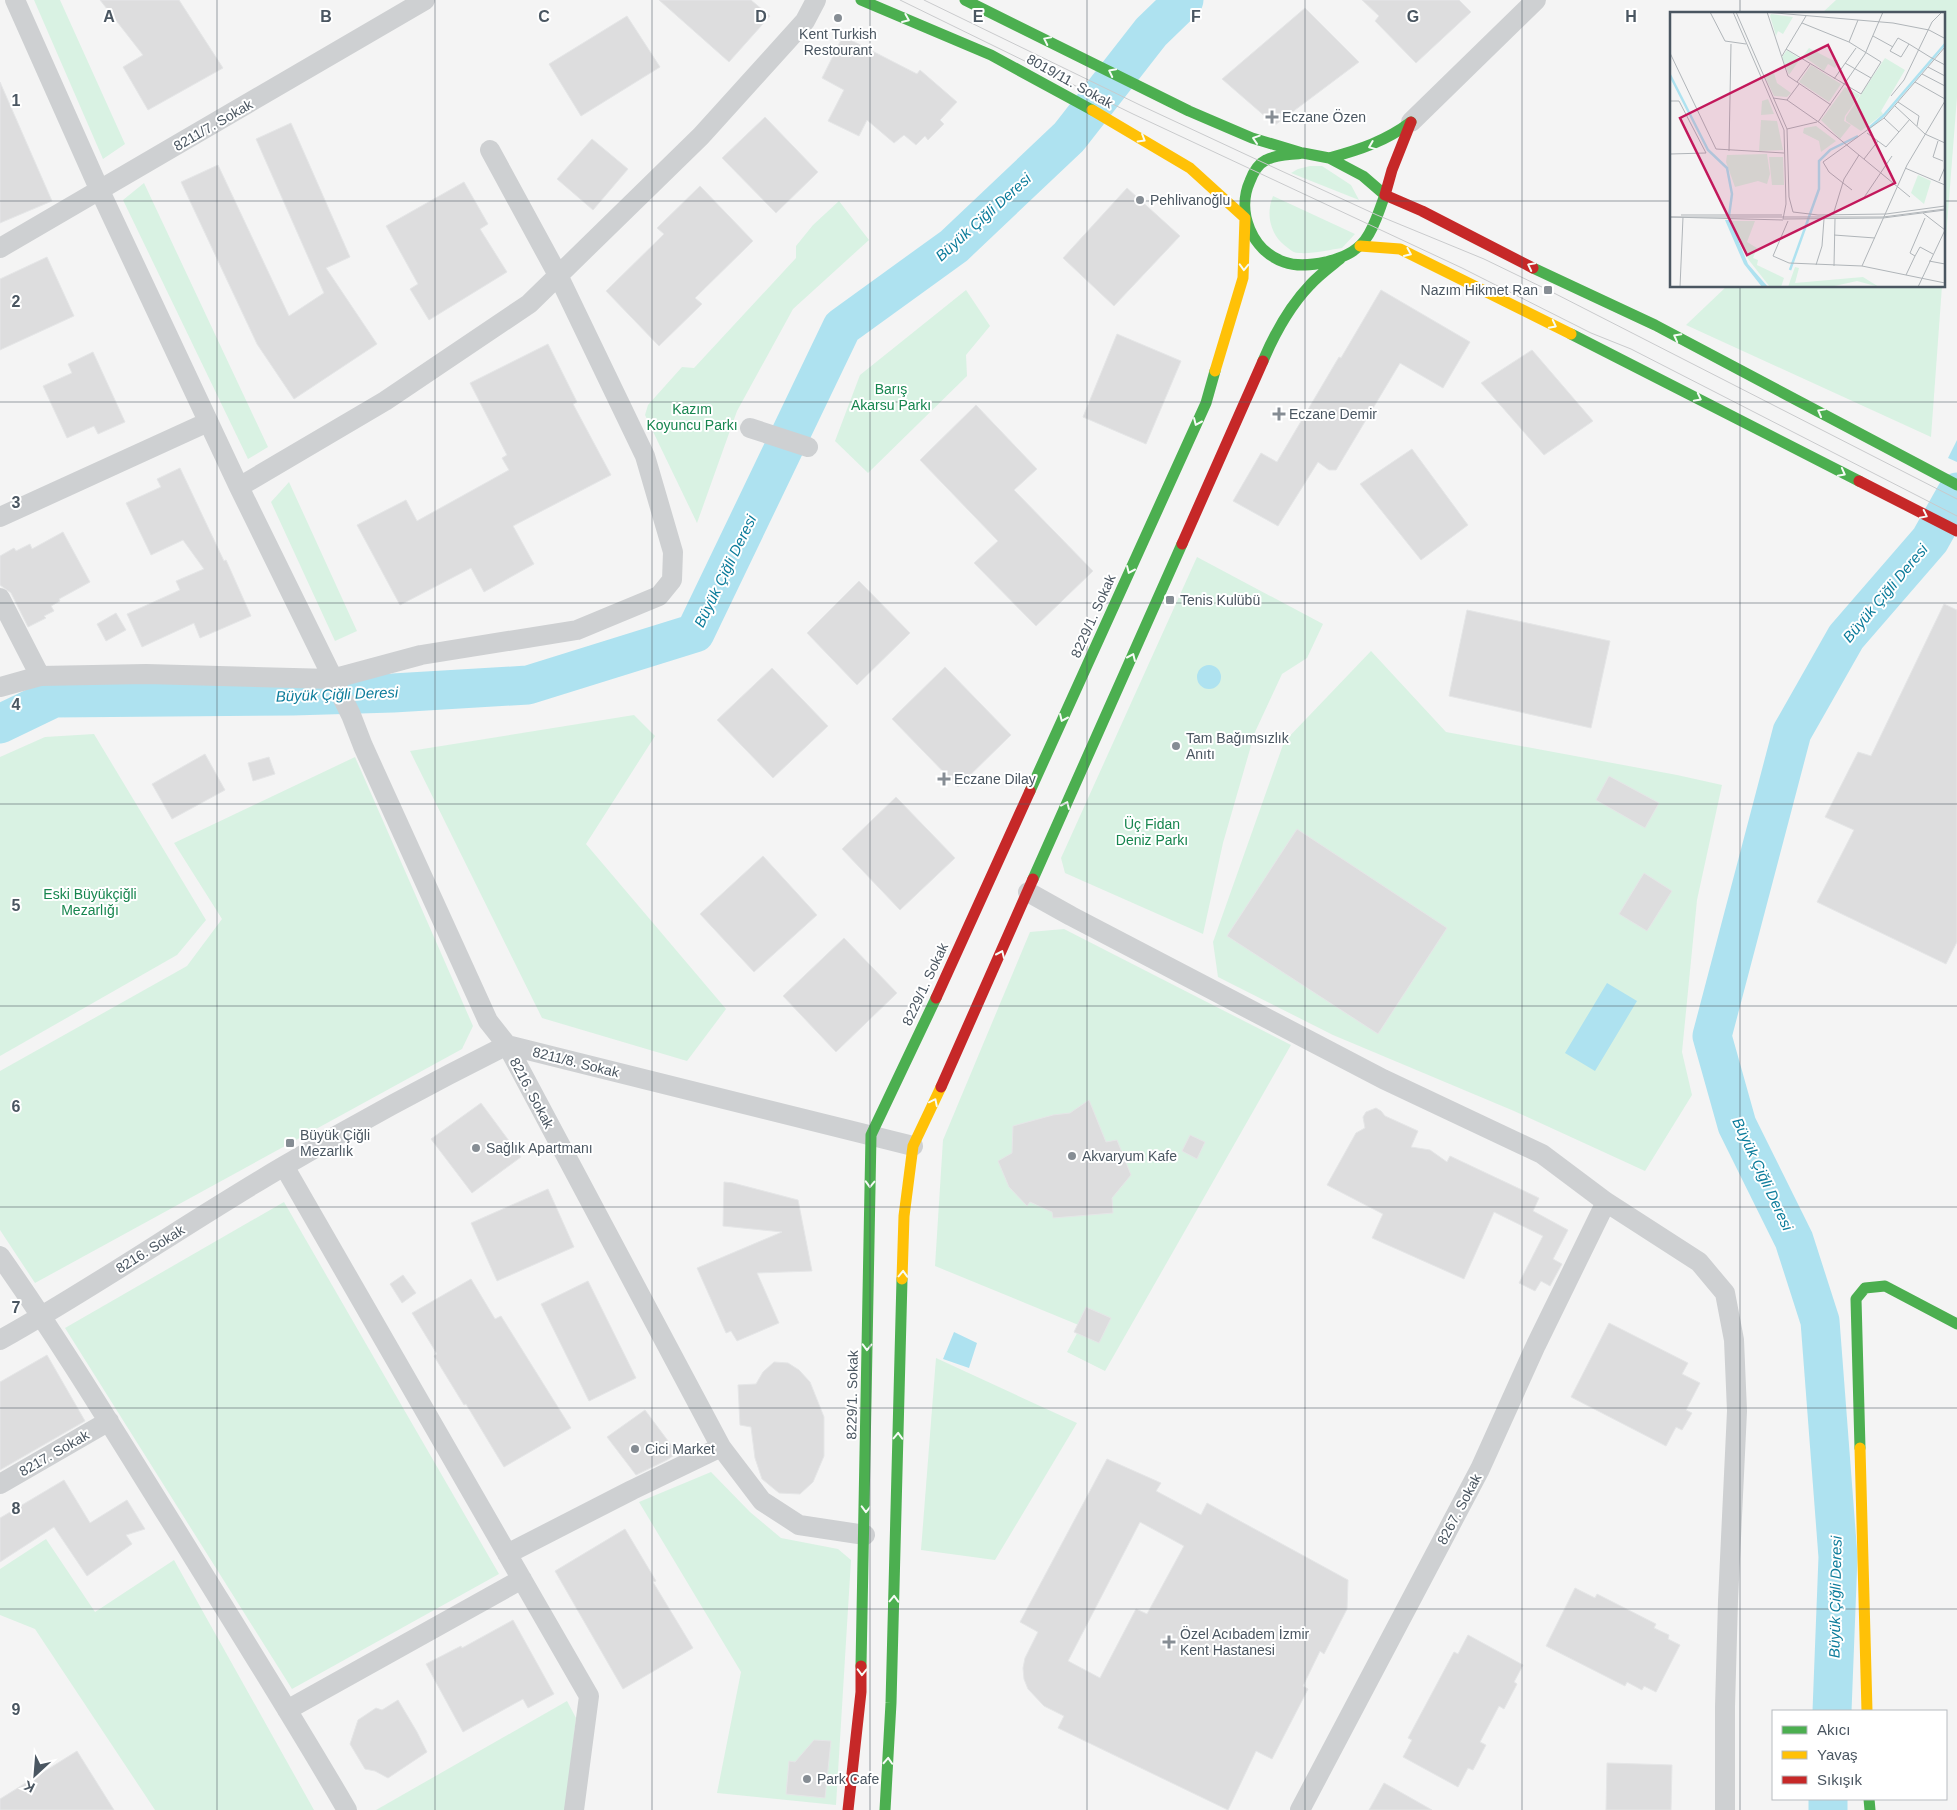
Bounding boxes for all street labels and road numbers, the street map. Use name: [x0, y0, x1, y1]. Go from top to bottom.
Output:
street label: 8019/11. Sokak: [1024, 51, 1117, 112]
street label: 8211/7. Sokak: [171, 95, 256, 154]
street label: 8229/1. Sokak: [1067, 571, 1119, 660]
street label: 8229/1. Sokak: [899, 939, 952, 1028]
street label: 8211/8. Sokak: [531, 1044, 622, 1081]
street label: 8216. Sokak: [507, 1055, 558, 1132]
street label: 8216. Sokak: [113, 1221, 188, 1276]
street label: 8229/1. Sokak: [843, 1349, 861, 1440]
street label: 8217. Sokak: [16, 1426, 93, 1479]
street label: 8267. Sokak: [1434, 1470, 1485, 1547]

